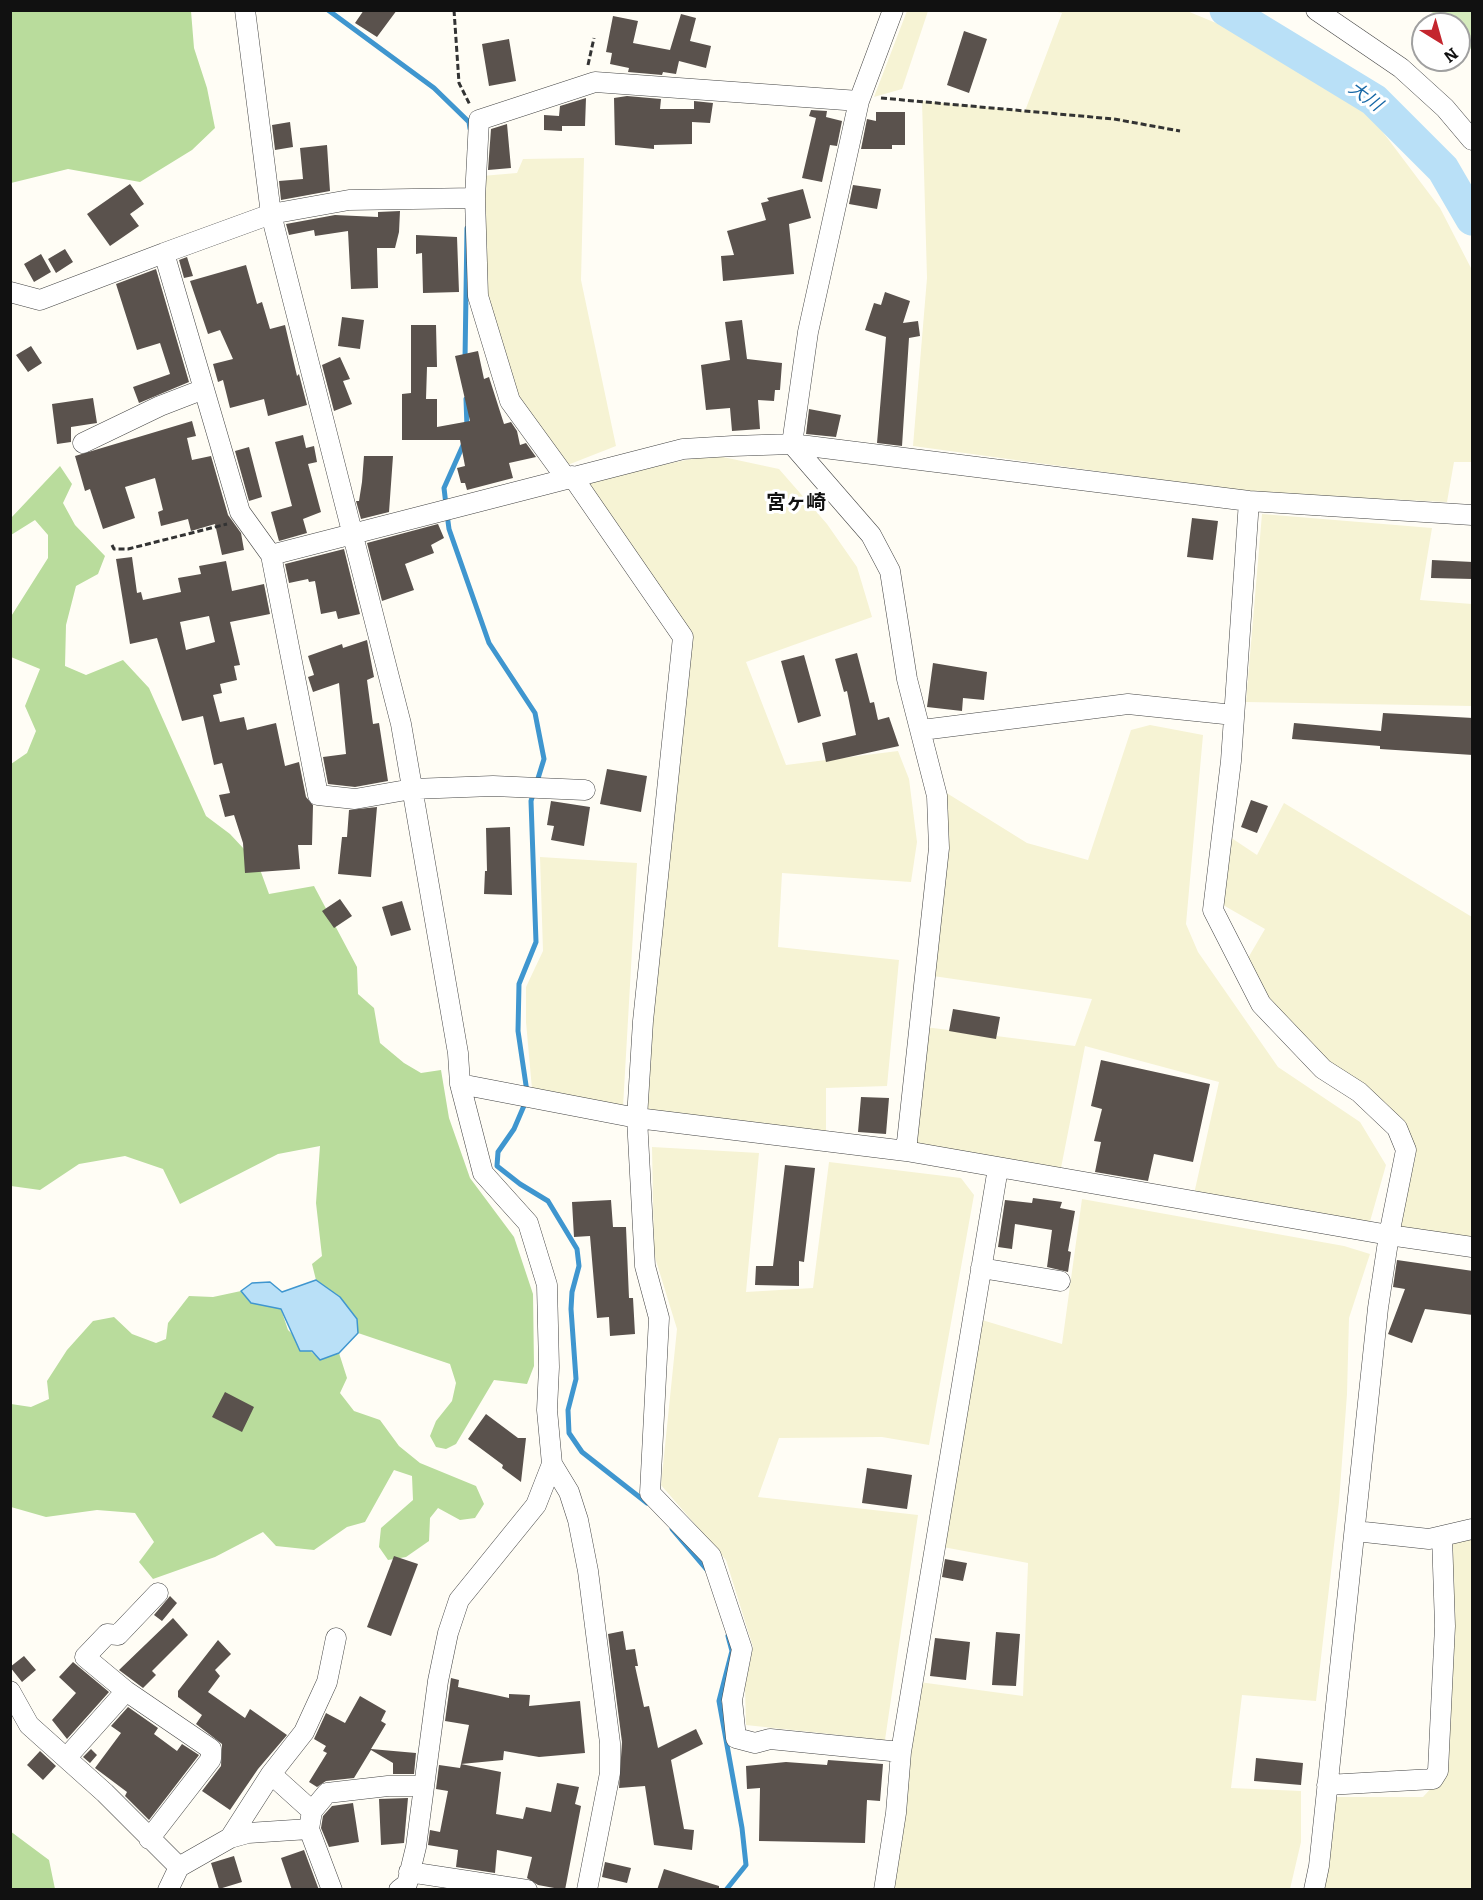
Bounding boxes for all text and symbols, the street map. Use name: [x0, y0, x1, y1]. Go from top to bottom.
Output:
north arrow: [1411, 12, 1471, 72]
text: N: [1440, 44, 1462, 66]
water label: 大川: [1344, 78, 1386, 116]
district label: 宮ヶ崎: [766, 491, 826, 515]

